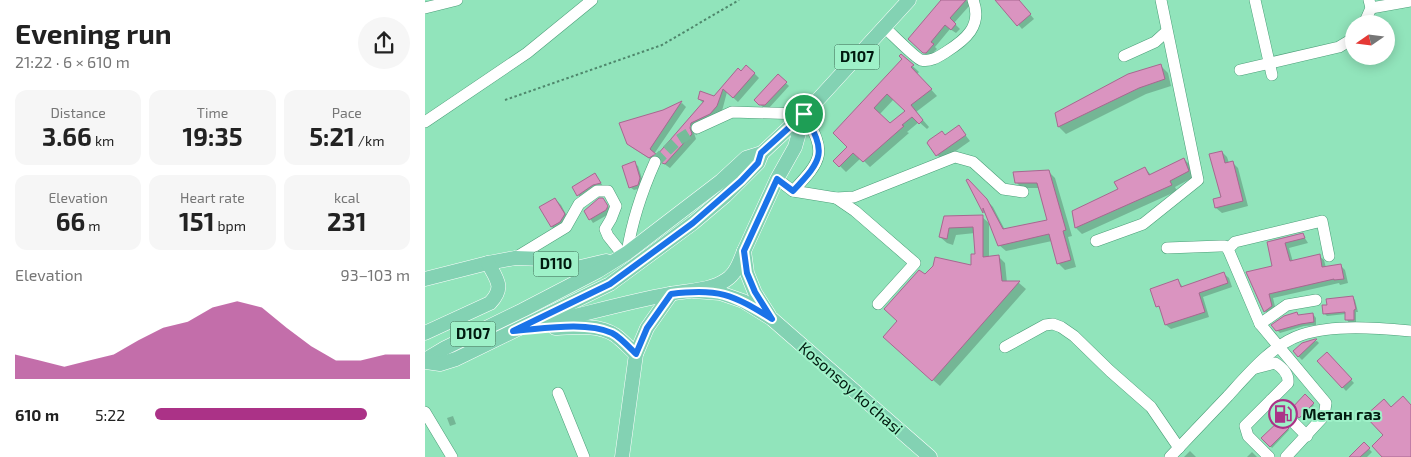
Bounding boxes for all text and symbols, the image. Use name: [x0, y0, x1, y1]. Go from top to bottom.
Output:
north arrow: [1345, 15, 1395, 65]
map controls: [1345, 15, 1395, 65]
text: Evening run: [15, 16, 172, 50]
button: share: [358, 17, 410, 69]
road number: D107: [835, 44, 879, 70]
text: 21:22 · 6 × 610 m: [15, 52, 130, 71]
pin: [783, 93, 825, 135]
icon: arrive: [790, 100, 818, 128]
text: Distance: [51, 104, 106, 121]
text: Time: [197, 104, 228, 121]
text: Pace: [332, 104, 362, 121]
text: 3.66: [42, 121, 92, 151]
text: 19:35: [183, 121, 242, 151]
text: 5:21: [309, 121, 355, 151]
text: km: [92, 132, 114, 149]
text: /km: [355, 132, 384, 149]
text: Elevation: [48, 189, 108, 206]
text: Heart rate: [180, 189, 245, 206]
text: kcal: [334, 189, 360, 206]
text: 66: [56, 206, 85, 236]
text: 151: [179, 206, 214, 236]
text: 231: [327, 206, 367, 236]
text: m: [85, 217, 101, 234]
text: bpm: [214, 217, 246, 234]
road number: D110: [533, 252, 579, 276]
text: Elevation: [15, 265, 83, 284]
text: 93–103 m: [340, 265, 410, 284]
road number: D107: [451, 322, 495, 346]
street label: Kosonsoy ko’chasi: [796, 337, 907, 438]
fuel station icon: Метан газ: [1268, 399, 1298, 429]
place label: Метан газ: [1302, 404, 1381, 423]
text: 610 m: [15, 405, 59, 424]
text: 5:22: [95, 405, 125, 424]

